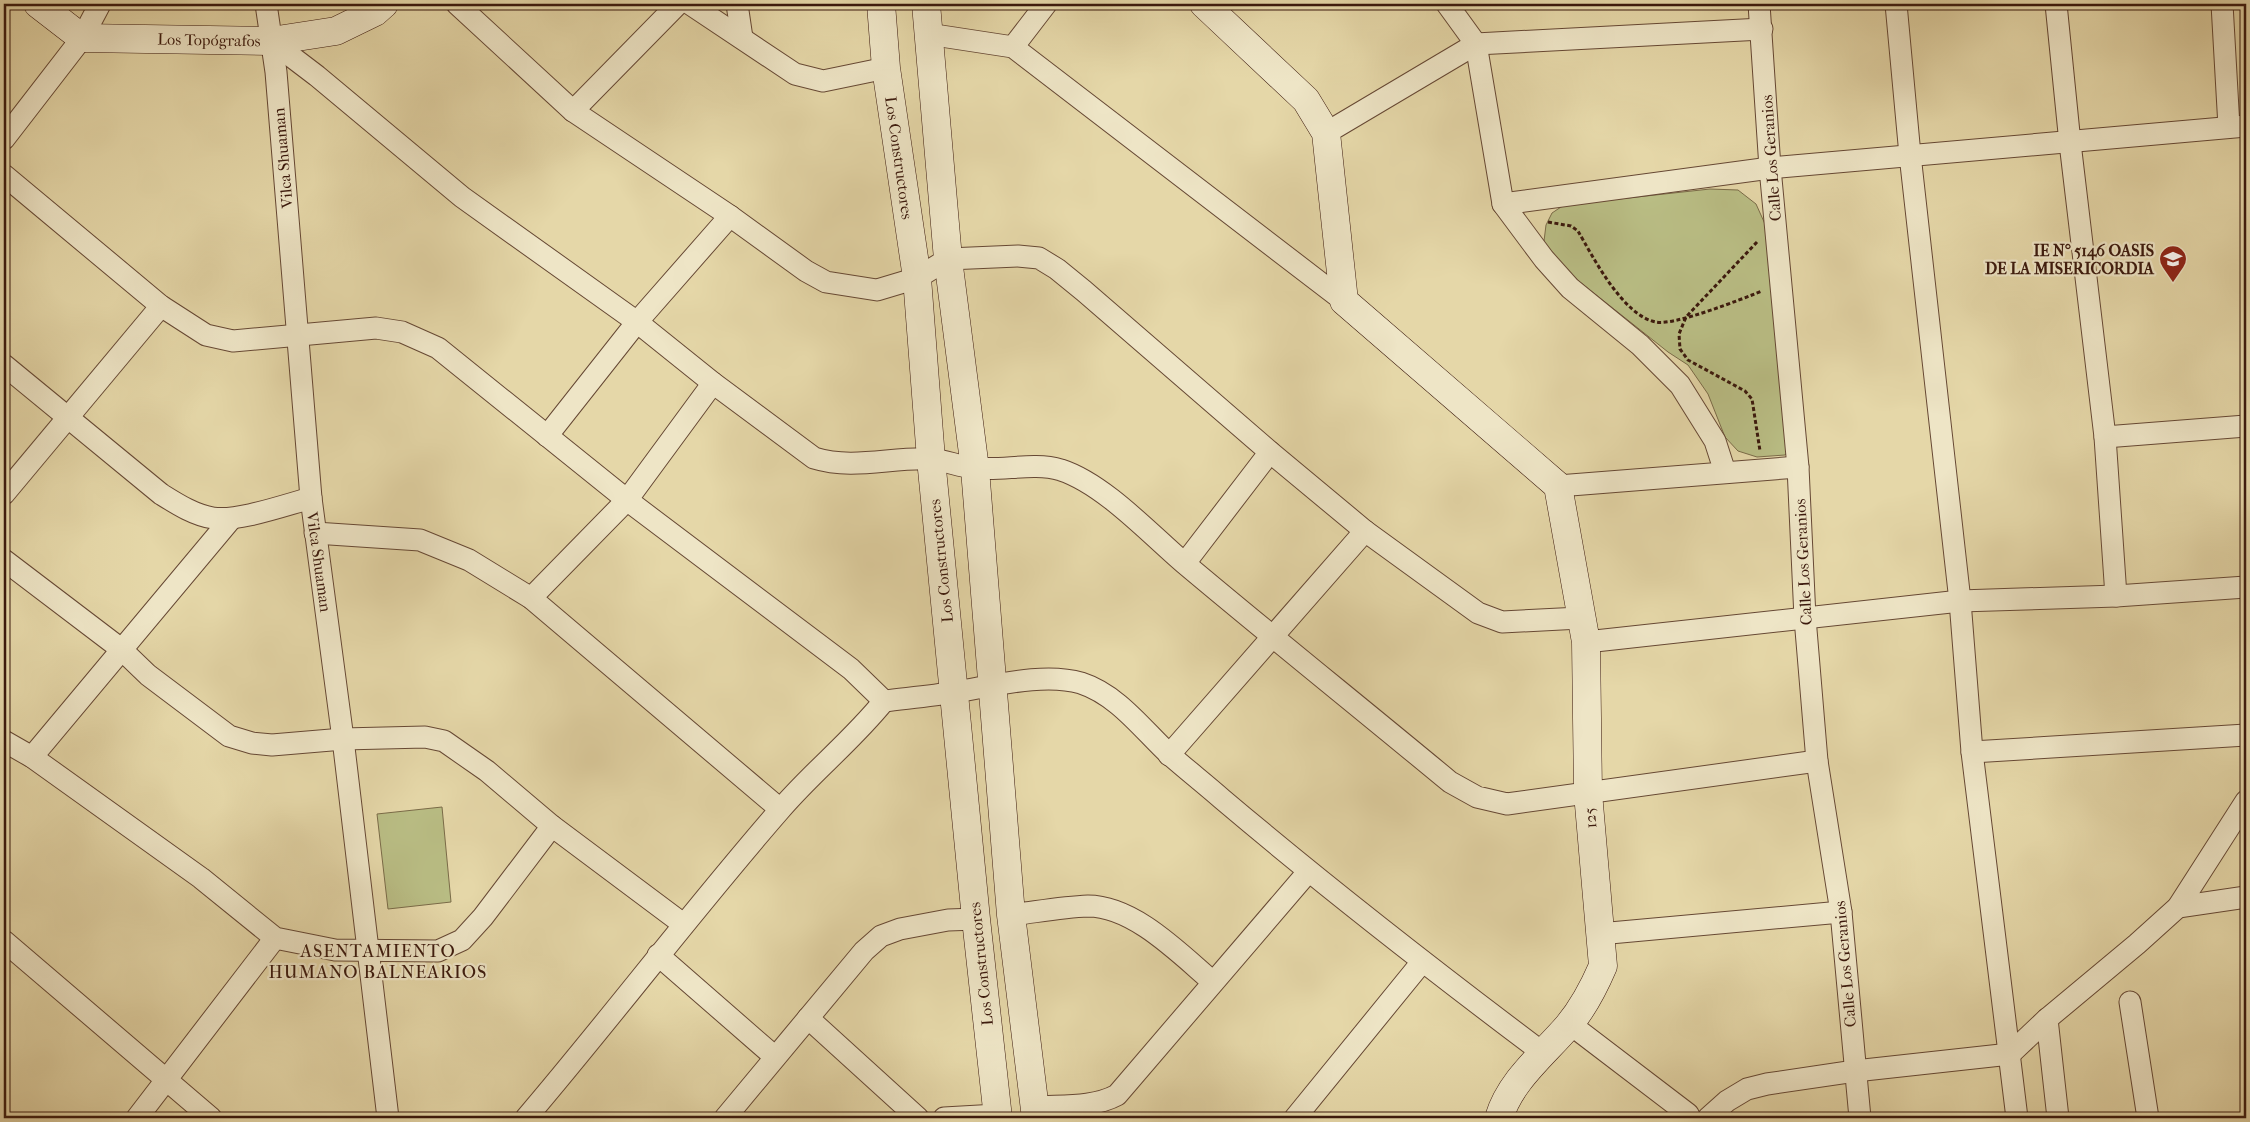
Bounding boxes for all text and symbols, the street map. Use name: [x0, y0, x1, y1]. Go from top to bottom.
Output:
street label: Los Topógrafos: [157, 30, 261, 50]
street label: Calle Los Geranios: [1757, 94, 1785, 222]
street label: Los Constructores: [881, 95, 917, 221]
street label: Vilca Shuaman: [269, 106, 297, 210]
place label: IE N° 5146 OASIS DE LA MISERICORDIA: [1985, 241, 2155, 278]
school or university icon: IE N° 5146 OASIS DE LA MISERICORDIA: [2158, 244, 2188, 283]
street label: Los Constructores: [925, 498, 957, 624]
street label: Calle Los Geranios: [1790, 498, 1816, 626]
street label: Vilca Shuaman: [302, 510, 336, 614]
street label: 125: [1580, 807, 1600, 829]
street label: Calle Los Geranios: [1830, 900, 1860, 1028]
street label: Los Constructores: [965, 901, 997, 1027]
district label: ASENTAMIENTO HUMANO BALNEARIOS: [269, 941, 487, 983]

